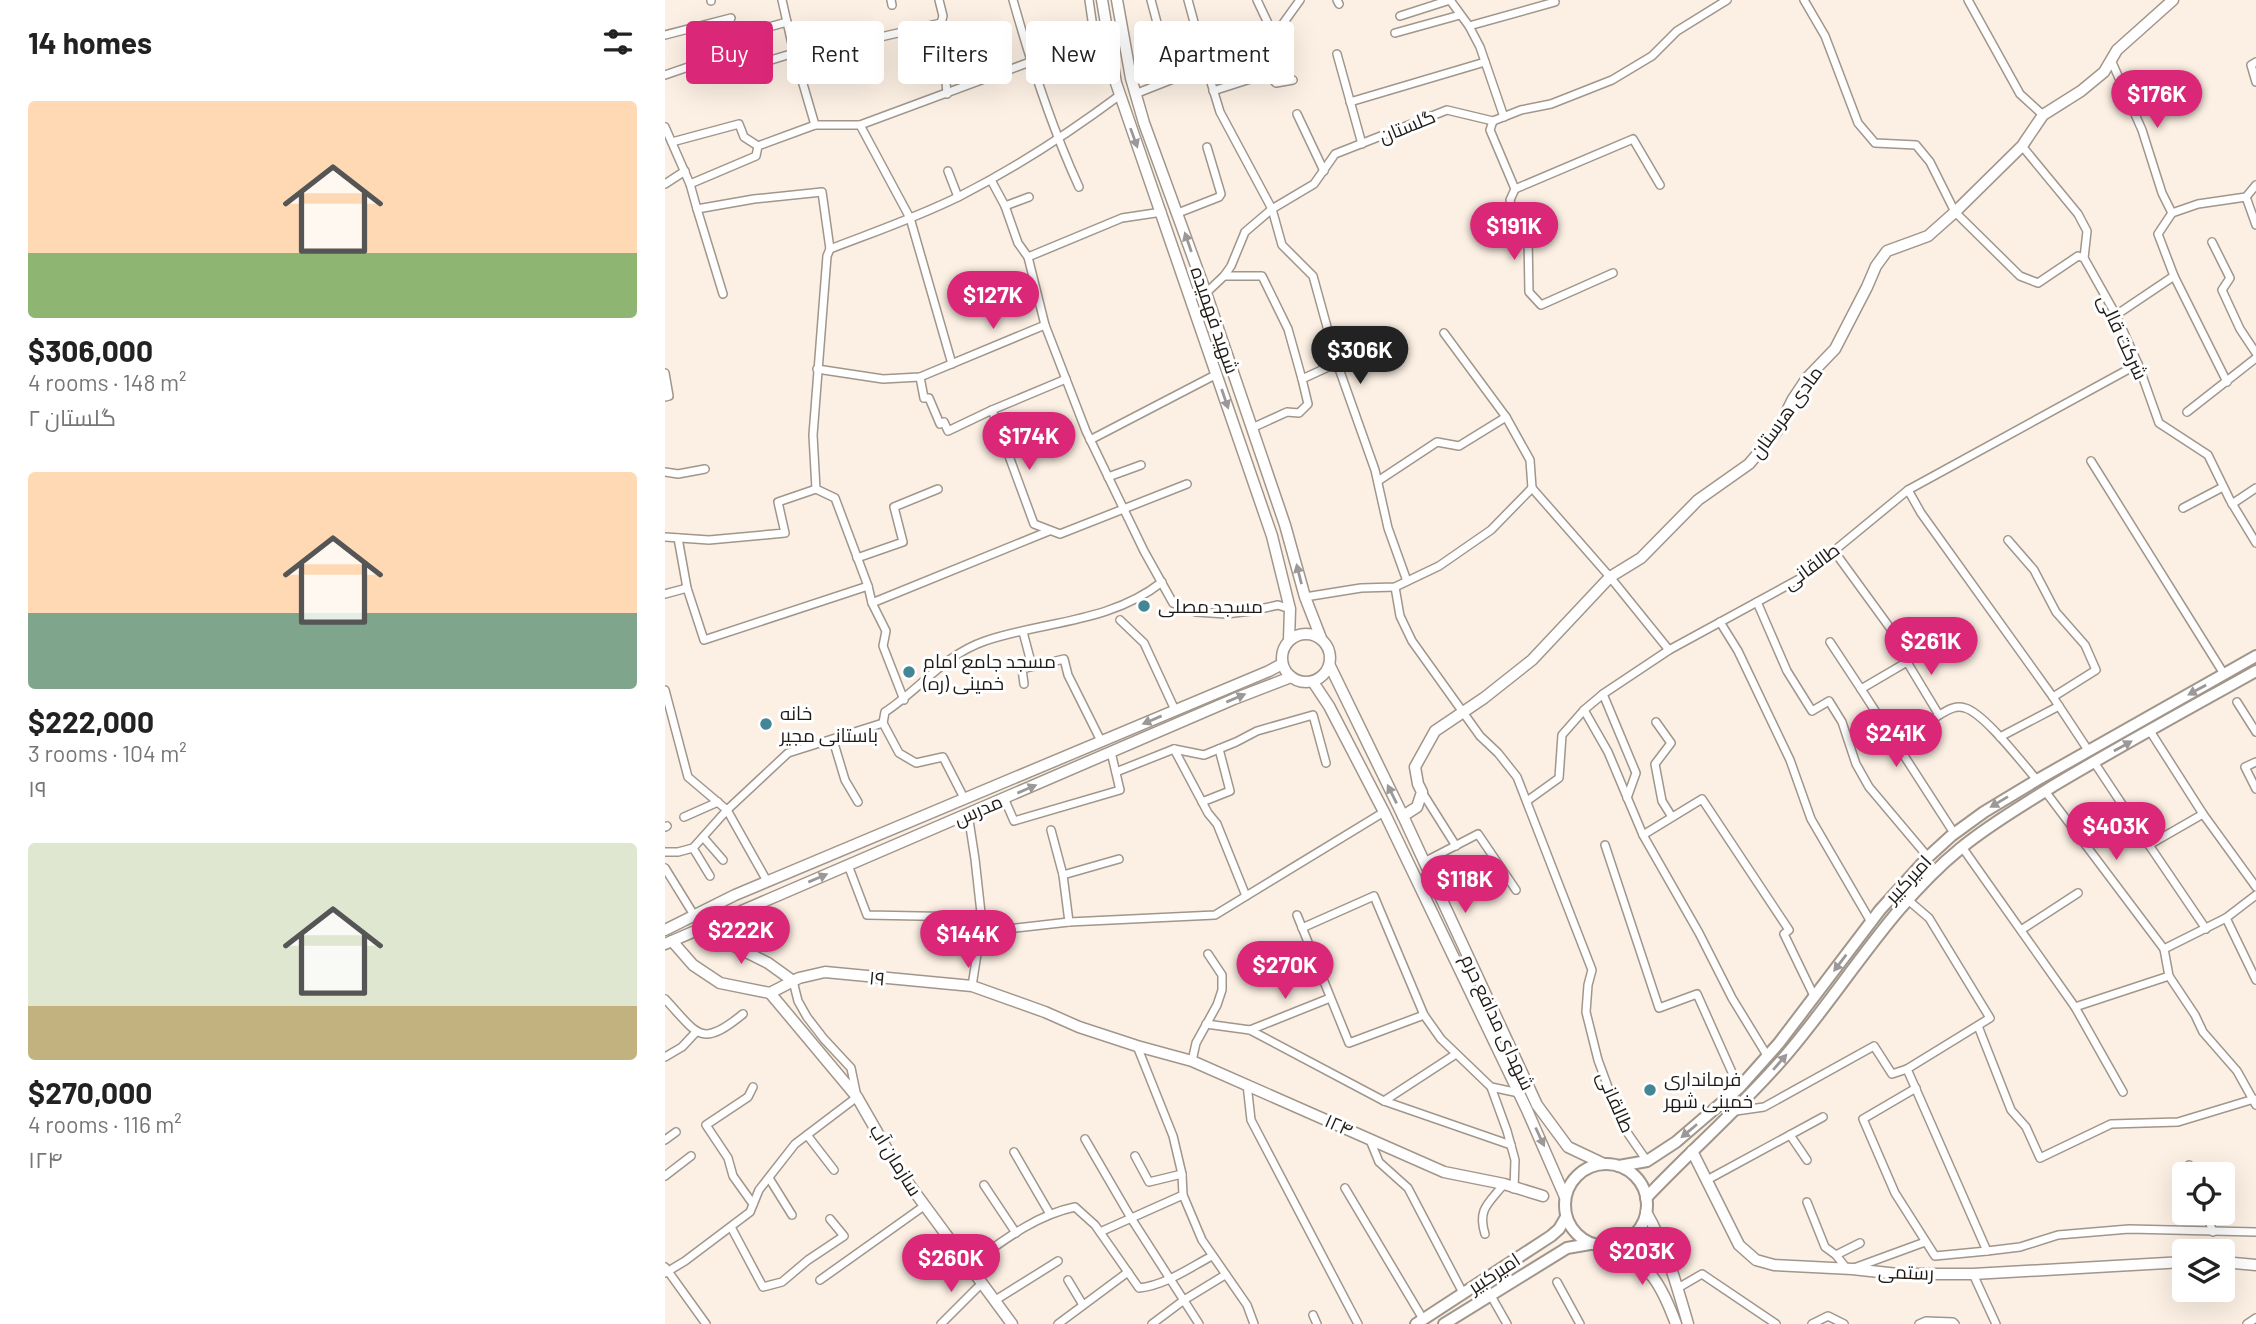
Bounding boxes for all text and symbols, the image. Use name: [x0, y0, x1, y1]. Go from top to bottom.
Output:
chip: Buy: [686, 21, 773, 84]
chip: Rent: [787, 21, 884, 84]
chip: Filters: [898, 21, 1012, 84]
chip: New: [1026, 21, 1120, 84]
chip: Apartment: [1134, 21, 1294, 84]
icon: filters: [599, 23, 637, 61]
text: 14 homes: [28, 24, 152, 60]
pin: $176K: [2108, 71, 2206, 130]
text: $176K: [2127, 79, 2187, 107]
street label: گلستان: [1375, 104, 1439, 148]
one-way arrow: [1129, 127, 1140, 148]
icon: home: [270, 146, 396, 272]
pin: $191K: [1465, 202, 1563, 262]
text: $191K: [1486, 211, 1542, 239]
one-way arrow: [1182, 231, 1193, 252]
street label: شهید فهمیده: [1185, 263, 1245, 377]
pin: $127K: [944, 272, 1042, 331]
text: $127K: [963, 280, 1023, 308]
street label: شرکت قالی: [2093, 290, 2153, 384]
pin: $306K: [1311, 326, 1409, 386]
text: $306,000: [28, 332, 153, 368]
text: $306K: [1327, 335, 1393, 363]
street label: مادی هرستان: [1744, 361, 1828, 463]
text: 4 rooms · 148 m²: [28, 368, 187, 396]
one-way arrow: [1220, 388, 1231, 409]
text: گلستان ۲: [28, 403, 116, 431]
pin: $174K: [980, 412, 1078, 472]
text: $174K: [998, 421, 1060, 449]
icon: home: [270, 517, 396, 643]
street label: طالقانی: [1778, 537, 1844, 595]
one-way arrow: [1293, 563, 1304, 585]
place label: مسجد مصلی: [1158, 594, 1263, 618]
marker: مسجد مصلی: [1136, 598, 1152, 614]
pin: $261K: [1882, 618, 1980, 677]
text: $261K: [1901, 626, 1961, 654]
place label: مسجد جامع امام خمینی (ره): [922, 649, 1056, 695]
marker: مسجد جامع امام خمینی (ره): [901, 664, 917, 680]
one-way arrow: [2187, 684, 2206, 696]
one-way arrow: [1225, 692, 1246, 703]
place label: خانه باستانی مجیر: [779, 701, 878, 747]
text: $222,000: [28, 703, 154, 739]
pin: $241K: [1847, 710, 1945, 769]
one-way arrow: [1142, 714, 1163, 725]
marker: خانه باستانی مجیر: [758, 716, 774, 732]
text: $241K: [1866, 718, 1926, 746]
text: 3 rooms · 104 m²: [28, 739, 187, 767]
one-way arrow: [2113, 740, 2133, 752]
text: ۱۹: [28, 774, 47, 802]
one-way arrow: [1017, 783, 1037, 795]
one-way arrow: [1386, 784, 1398, 804]
street label: مدرس: [950, 789, 1006, 831]
one-way arrow: [1989, 796, 2009, 808]
pin: $403K: [2067, 802, 2165, 862]
text: $403K: [2083, 811, 2150, 839]
street label: امیرکبیر: [1879, 850, 1936, 909]
pin: $118K: [1416, 856, 1514, 915]
text: $118K: [1437, 864, 1493, 892]
one-way arrow: [807, 872, 828, 883]
icon: home: [270, 888, 396, 1014]
pin: $222K: [692, 906, 790, 966]
pin: $144K: [919, 911, 1017, 970]
text: $222K: [708, 915, 774, 943]
text: $144K: [936, 919, 1000, 947]
pin: $270K: [1236, 942, 1334, 1001]
text: $270K: [1253, 950, 1317, 978]
street label: شهدای مدافع حرم: [1454, 950, 1540, 1095]
one-way arrow: [1833, 953, 1847, 972]
street label: ۱۹: [868, 965, 886, 990]
one-way arrow: [1772, 1053, 1788, 1071]
place label: فرمانداری خمینی شهر: [1663, 1067, 1753, 1113]
street label: طالقانی: [1592, 1068, 1640, 1136]
text: $270,000: [28, 1074, 152, 1110]
marker: فرمانداری خمینی شهر: [1642, 1082, 1658, 1098]
street label: ۱۲۴: [1322, 1108, 1357, 1141]
text: 4 rooms · 116 m²: [28, 1110, 182, 1138]
street label: سازمان آب: [864, 1119, 928, 1201]
one-way arrow: [1680, 1124, 1698, 1139]
one-way arrow: [1534, 1127, 1546, 1147]
text: ۱۲۴: [28, 1145, 63, 1173]
map controls: [2172, 1162, 2235, 1302]
button: locate: [2172, 1162, 2235, 1225]
pin: $203K: [1593, 1228, 1691, 1287]
pin: $260K: [902, 1234, 1000, 1294]
text: $203K: [1609, 1236, 1675, 1264]
button: layers: [2172, 1239, 2235, 1302]
text: $260K: [918, 1243, 984, 1271]
street label: امیرکبیر: [1463, 1247, 1525, 1299]
street label: رستمی: [1878, 1259, 1934, 1285]

